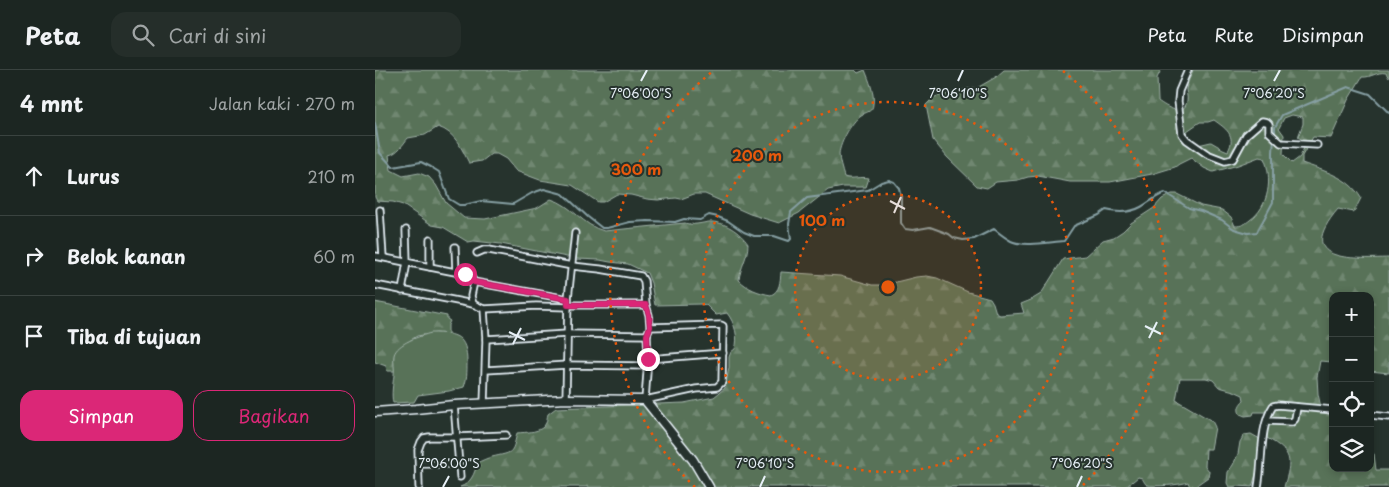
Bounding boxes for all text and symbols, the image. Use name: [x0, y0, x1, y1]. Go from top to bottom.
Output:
search box: [111, 12, 461, 57]
text: Peta: [25, 17, 81, 53]
icon: search: [129, 21, 157, 49]
text: Cari di sini: [169, 21, 266, 49]
text: Peta: [1147, 21, 1186, 48]
text: Rute: [1214, 21, 1254, 48]
text: Disimpan: [1282, 21, 1364, 48]
text: 7°06'00"S: [610, 84, 672, 102]
text: 7°06'10"S: [929, 84, 987, 102]
text: 7°06'20"S: [1243, 84, 1305, 102]
text: 4 mnt: [20, 87, 84, 119]
text: Jalan kaki · 270 m: [209, 91, 355, 115]
text: 200 m: [732, 143, 782, 166]
text: 300 m: [611, 157, 661, 180]
icon: ahead: [20, 162, 48, 190]
text: Lurus: [67, 162, 120, 190]
text: 210 m: [307, 164, 355, 188]
text: 100 m: [799, 208, 845, 231]
icon: right: [20, 242, 48, 270]
text: Belok kanan: [67, 242, 186, 270]
text: 60 m: [313, 244, 355, 268]
route start: [454, 263, 477, 286]
centre of rings: [879, 278, 897, 296]
map controls: [1329, 292, 1374, 472]
button: +: [1329, 292, 1374, 337]
icon: arrive: [20, 322, 48, 350]
text: Tiba di tujuan: [67, 322, 201, 350]
button: −: [1329, 337, 1374, 382]
route end: [637, 348, 660, 371]
button: locate: [1329, 382, 1374, 427]
button: Simpan: [20, 390, 183, 441]
button: Bagikan: [193, 390, 355, 441]
button: layers: [1329, 427, 1374, 472]
text: 7°06'00"S: [418, 454, 480, 472]
text: 7°06'10"S: [736, 454, 794, 472]
text: 7°06'20"S: [1051, 454, 1113, 472]

